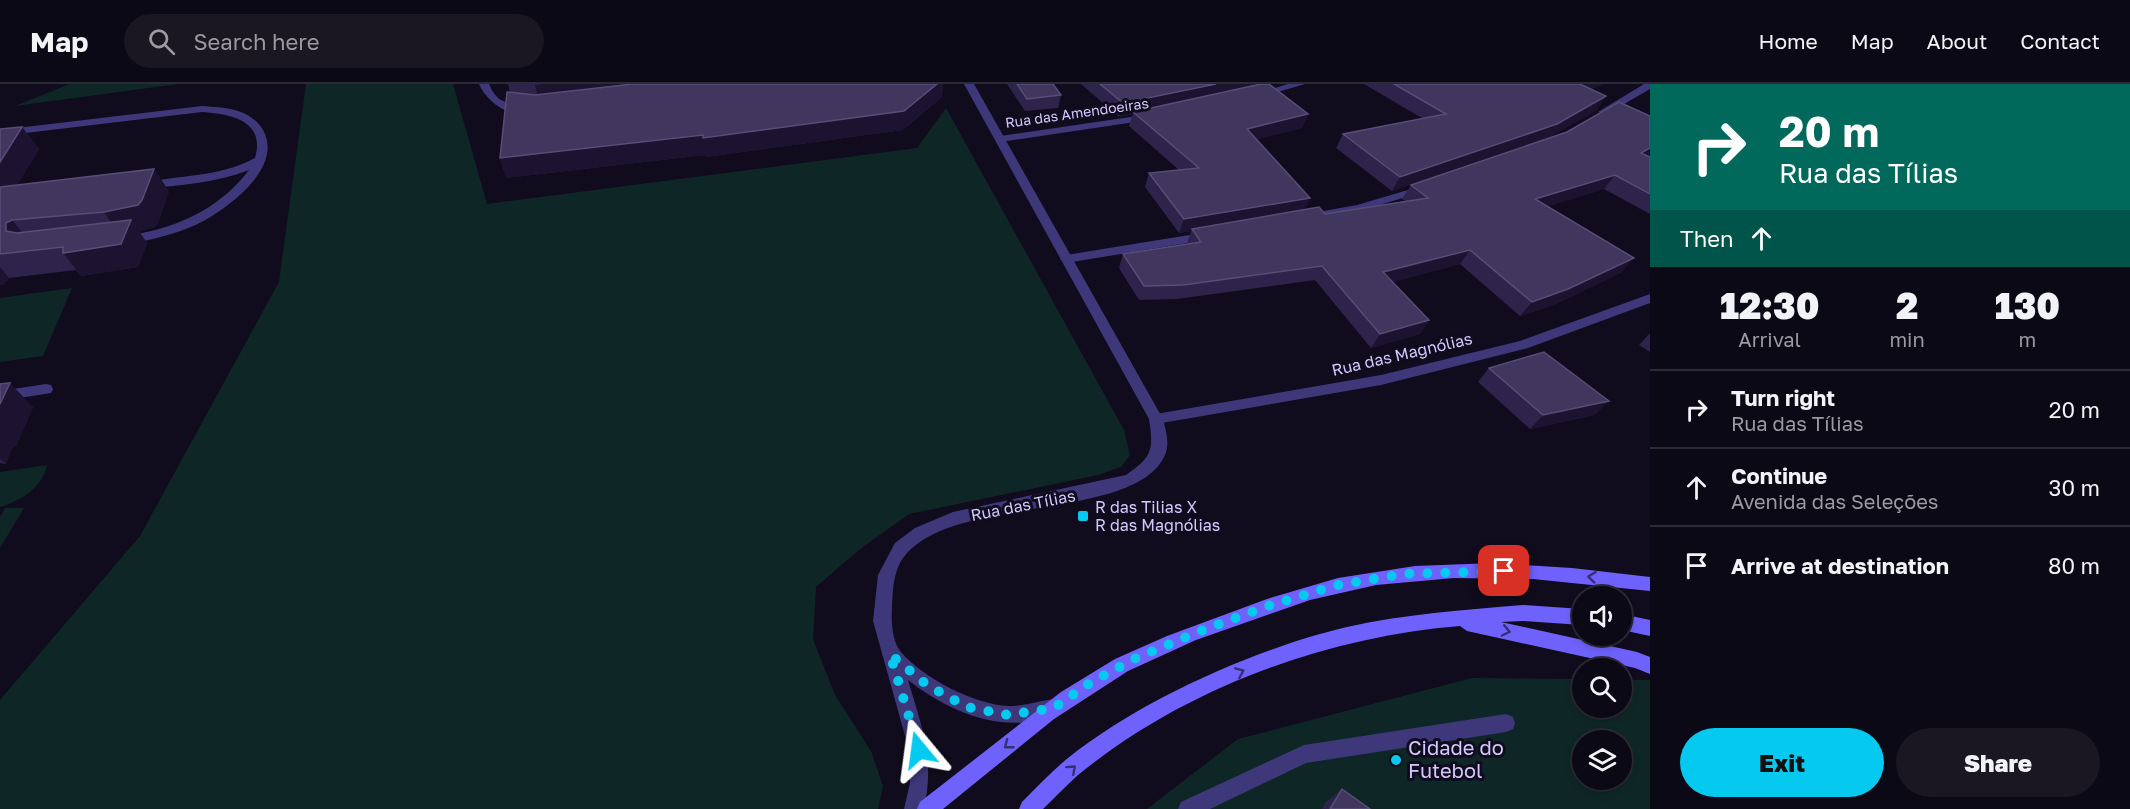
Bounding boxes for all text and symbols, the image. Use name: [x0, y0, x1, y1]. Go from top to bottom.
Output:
search box: [124, 14, 544, 68]
text: Map: [30, 25, 88, 58]
icon: search: [145, 25, 178, 58]
text: Search here: [193, 28, 319, 55]
text: Home: [1758, 28, 1818, 54]
text: Map: [1851, 28, 1894, 54]
text: About: [1927, 28, 1987, 54]
text: Contact: [2020, 28, 2100, 54]
street label: Rua das Amendoeiras: [1004, 94, 1150, 131]
text: 20 m: [1779, 106, 1879, 156]
icon: right: [1680, 108, 1758, 186]
text: Rua das Tílias: [1779, 157, 1958, 189]
icon: ahead: [1745, 222, 1778, 255]
text: Then: [1680, 225, 1733, 252]
text: 12:30: [1720, 284, 1820, 327]
text: 2: [1896, 284, 1918, 327]
text: 130: [1995, 284, 2060, 327]
text: Arrival: [1738, 327, 1801, 351]
text: min: [1889, 327, 1925, 351]
text: m: [2019, 327, 2036, 351]
street label: Rua das Magnólias: [1330, 328, 1474, 380]
text: Turn right: [1731, 384, 1835, 411]
icon: right: [1680, 393, 1713, 426]
text: 20 m: [2049, 396, 2100, 423]
text: Rua das Tílias: [1731, 411, 1864, 435]
text: Continue: [1731, 462, 1827, 489]
icon: ahead: [1680, 471, 1713, 504]
text: 30 m: [2049, 474, 2100, 501]
street label: Rua das Tílias: [969, 485, 1077, 525]
text: Avenida das Seleções: [1731, 489, 1938, 513]
place label: R das Tilias X R das Magnólias: [1095, 497, 1220, 535]
marker: R das Tilias X R das Magnólias: [1076, 509, 1090, 523]
pin: [1478, 545, 1529, 596]
icon: arrive: [1680, 549, 1713, 582]
text: Arrive at destination: [1731, 552, 1949, 579]
text: 80 m: [2048, 552, 2100, 579]
icon: arrive: [1487, 554, 1520, 587]
one-way arrow: [1587, 571, 1597, 583]
map controls: [1572, 586, 1632, 790]
button: sound: [1572, 586, 1632, 646]
one-way arrow: [1501, 624, 1511, 637]
button: search: [1572, 658, 1632, 718]
one-way arrow: [1233, 667, 1244, 679]
position arrow: [887, 718, 951, 782]
button: Exit: [1680, 728, 1884, 797]
button: Share: [1896, 728, 2100, 797]
button: layers: [1572, 730, 1632, 790]
place label: Cidade do Futebol: [1408, 735, 1504, 782]
one-way arrow: [1004, 737, 1015, 748]
marker: Cidade do Futebol: [1389, 753, 1403, 767]
one-way arrow: [1065, 765, 1075, 776]

